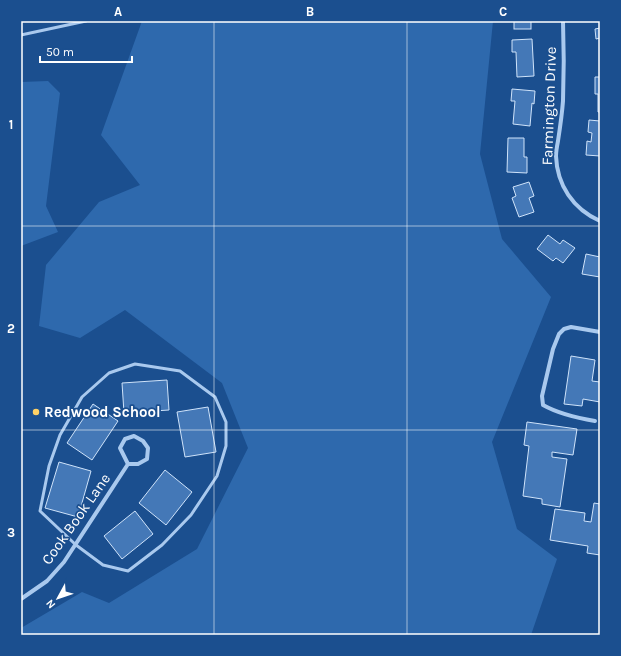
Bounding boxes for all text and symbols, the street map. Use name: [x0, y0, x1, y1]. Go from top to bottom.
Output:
text: A: [114, 4, 122, 19]
text: B: [306, 4, 314, 19]
text: C: [499, 4, 507, 19]
scale bar: [40, 38, 132, 64]
text: 50 m: [46, 45, 74, 59]
street label: Farmington Drive: [538, 46, 560, 166]
text: 1: [9, 117, 13, 132]
text: 2: [7, 321, 15, 336]
place label: Redwood School: [44, 403, 161, 421]
marker: Redwood School: [31, 407, 41, 417]
street label: Cook Book Lane: [38, 470, 114, 568]
text: 3: [7, 525, 15, 540]
north arrow: [38, 578, 78, 618]
text: N: [43, 597, 58, 611]

